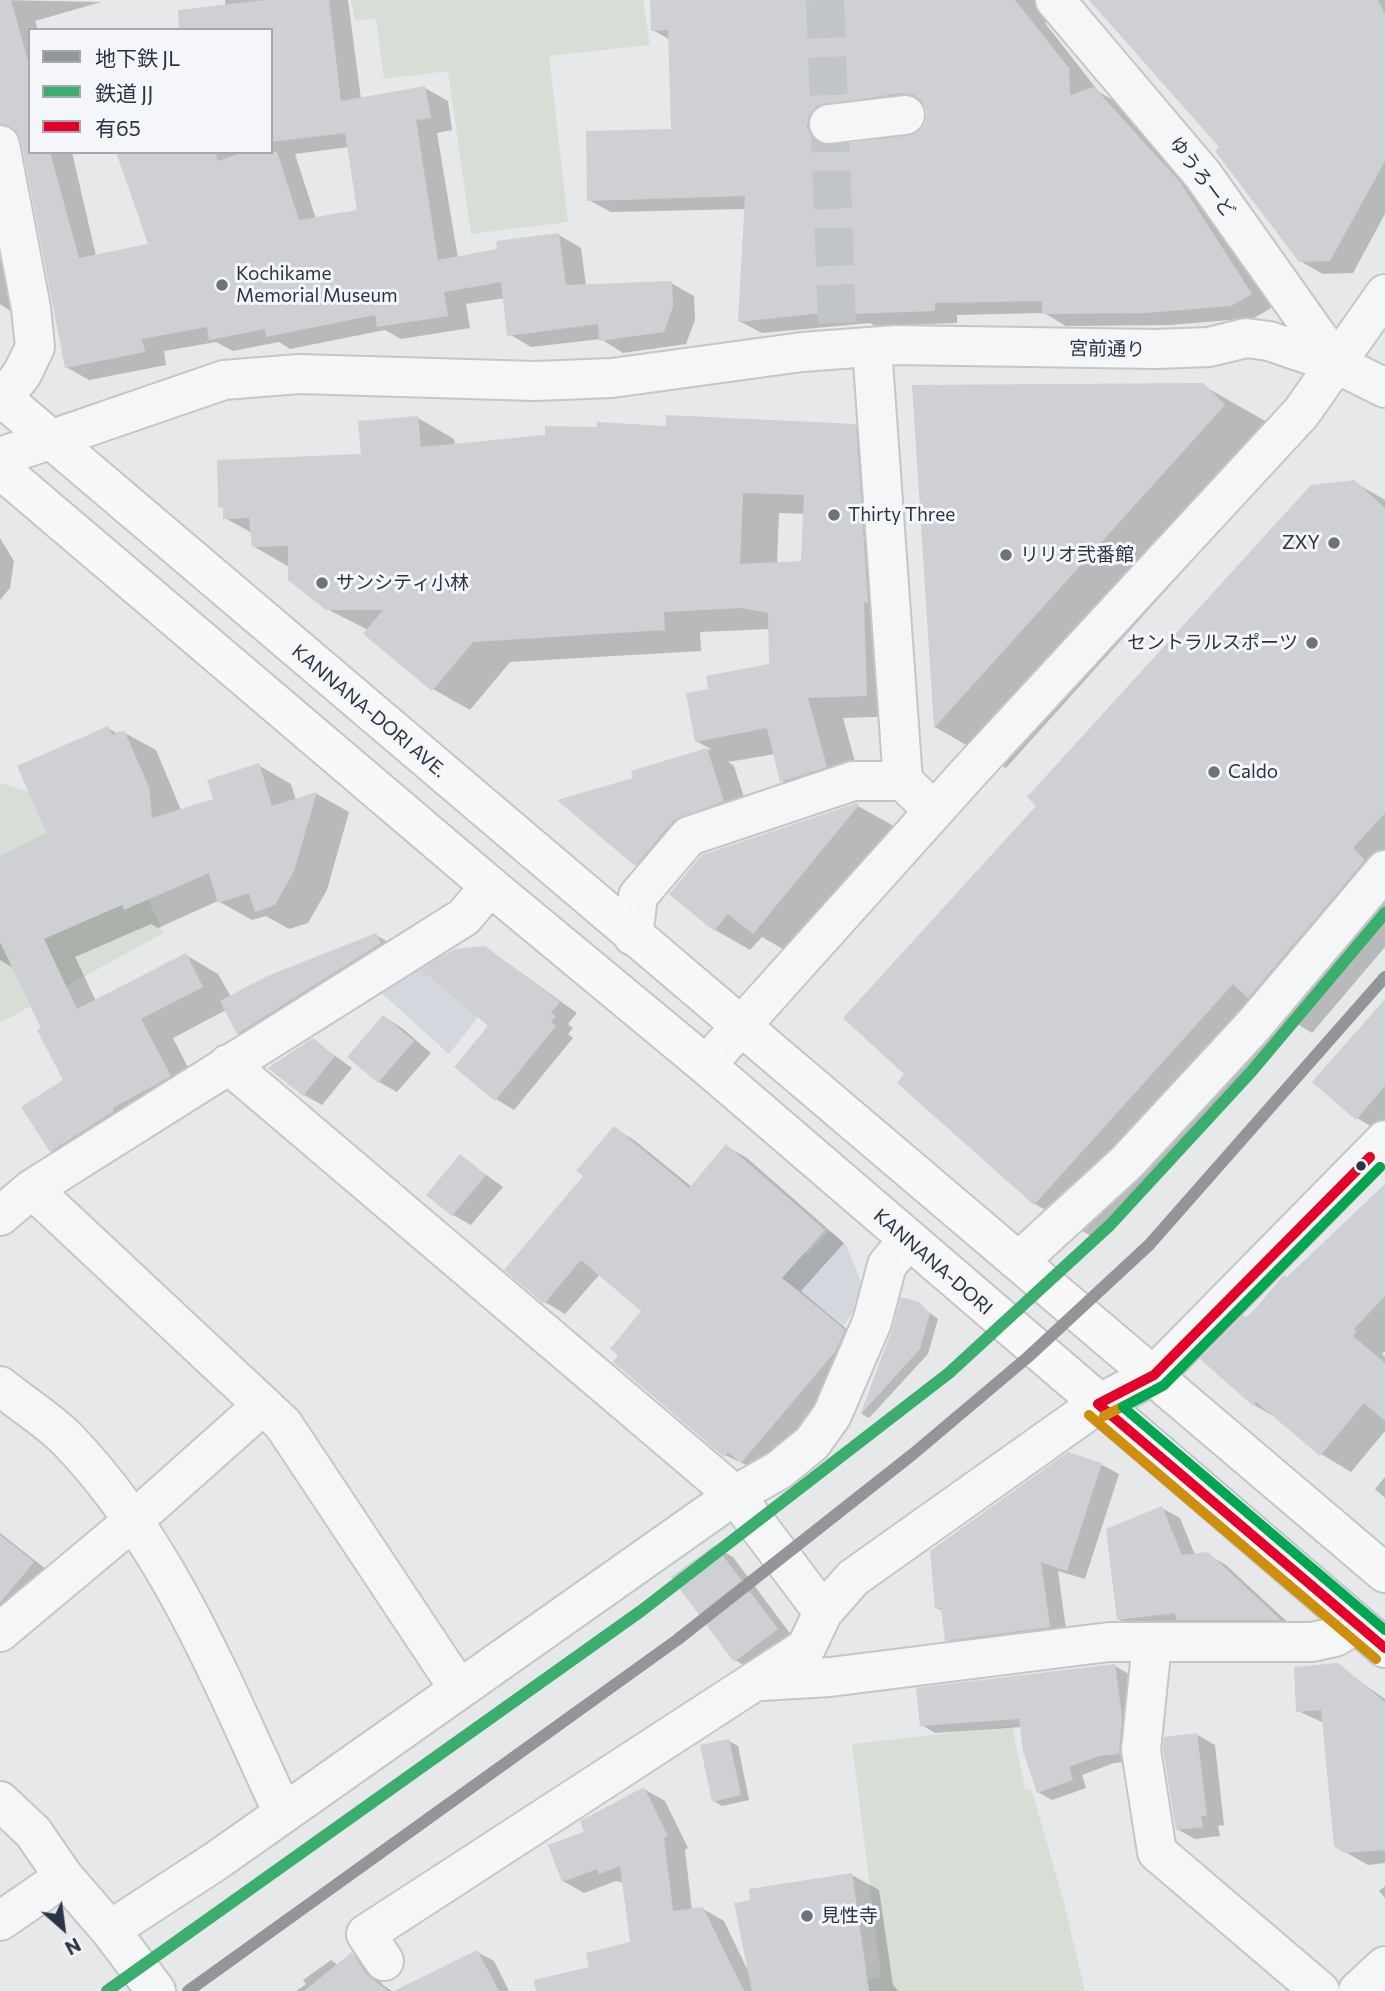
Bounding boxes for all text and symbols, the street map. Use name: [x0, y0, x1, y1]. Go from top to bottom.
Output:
legend: [28, 28, 273, 154]
text: 地下鉄 JL: [95, 45, 180, 70]
text: 鉄道 JJ: [95, 80, 153, 105]
text: 有65: [95, 115, 141, 140]
street label: ゆうろーど: [1164, 132, 1240, 222]
place label: Kochikame Memorial Museum: [236, 263, 398, 307]
marker: Kochikame Memorial Museum: [214, 277, 230, 293]
street label: 宮前通り: [1069, 337, 1145, 361]
place label: Thirty Three: [848, 504, 955, 526]
marker: Thirty Three: [826, 507, 842, 523]
place label: ZXY: [1282, 532, 1320, 554]
marker: ZXY: [1326, 535, 1342, 551]
place label: リリオ弐番館: [1020, 544, 1134, 566]
marker: リリオ弐番館: [998, 547, 1014, 563]
place label: サンシティ小林: [336, 572, 469, 594]
marker: サンシティ小林: [314, 575, 330, 591]
place label: セントラルスポーツ: [1127, 632, 1298, 654]
marker: セントラルスポーツ: [1304, 635, 1320, 651]
street label: KANNANA-DORI AVE.: [287, 640, 451, 782]
place label: Caldo: [1228, 761, 1278, 783]
marker: Caldo: [1206, 764, 1222, 780]
unlabelled marker: [1354, 1159, 1368, 1173]
street label: KANNANA-DORI: [869, 1204, 997, 1320]
north arrow: [28, 1893, 98, 1963]
place label: 見性寺: [821, 1905, 878, 1927]
marker: 見性寺: [799, 1908, 815, 1924]
text: N: [61, 1933, 85, 1960]

